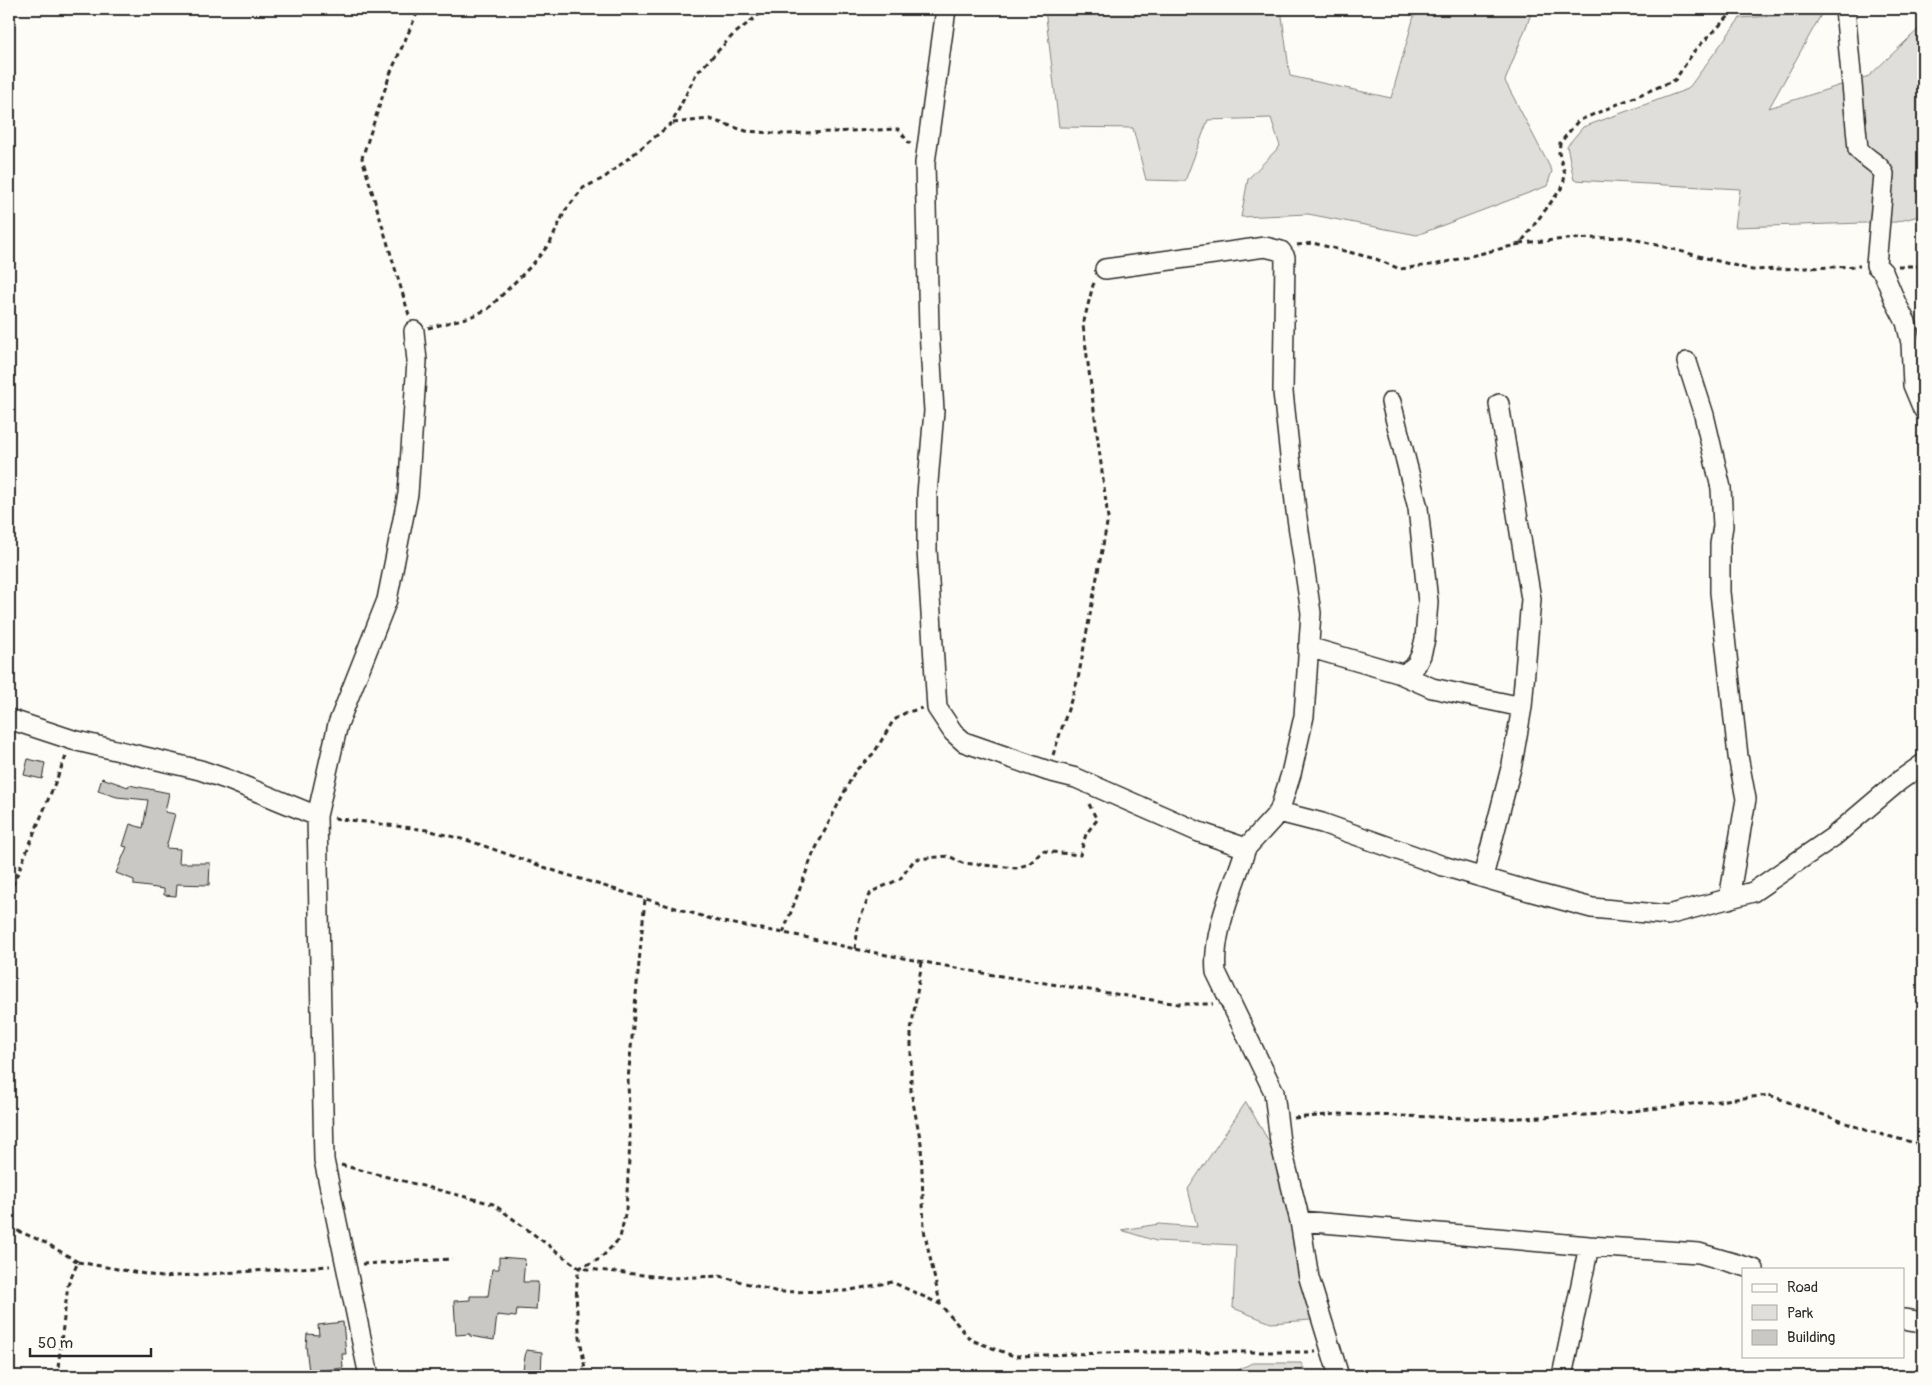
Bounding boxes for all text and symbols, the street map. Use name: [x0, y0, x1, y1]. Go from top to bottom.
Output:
legend: [1742, 1268, 1904, 1358]
text: Road: [1787, 1278, 1818, 1297]
text: Park: [1787, 1304, 1814, 1323]
scale bar: [30, 1325, 151, 1357]
text: Building: [1787, 1328, 1835, 1347]
text: 50 m: [38, 1334, 73, 1353]

